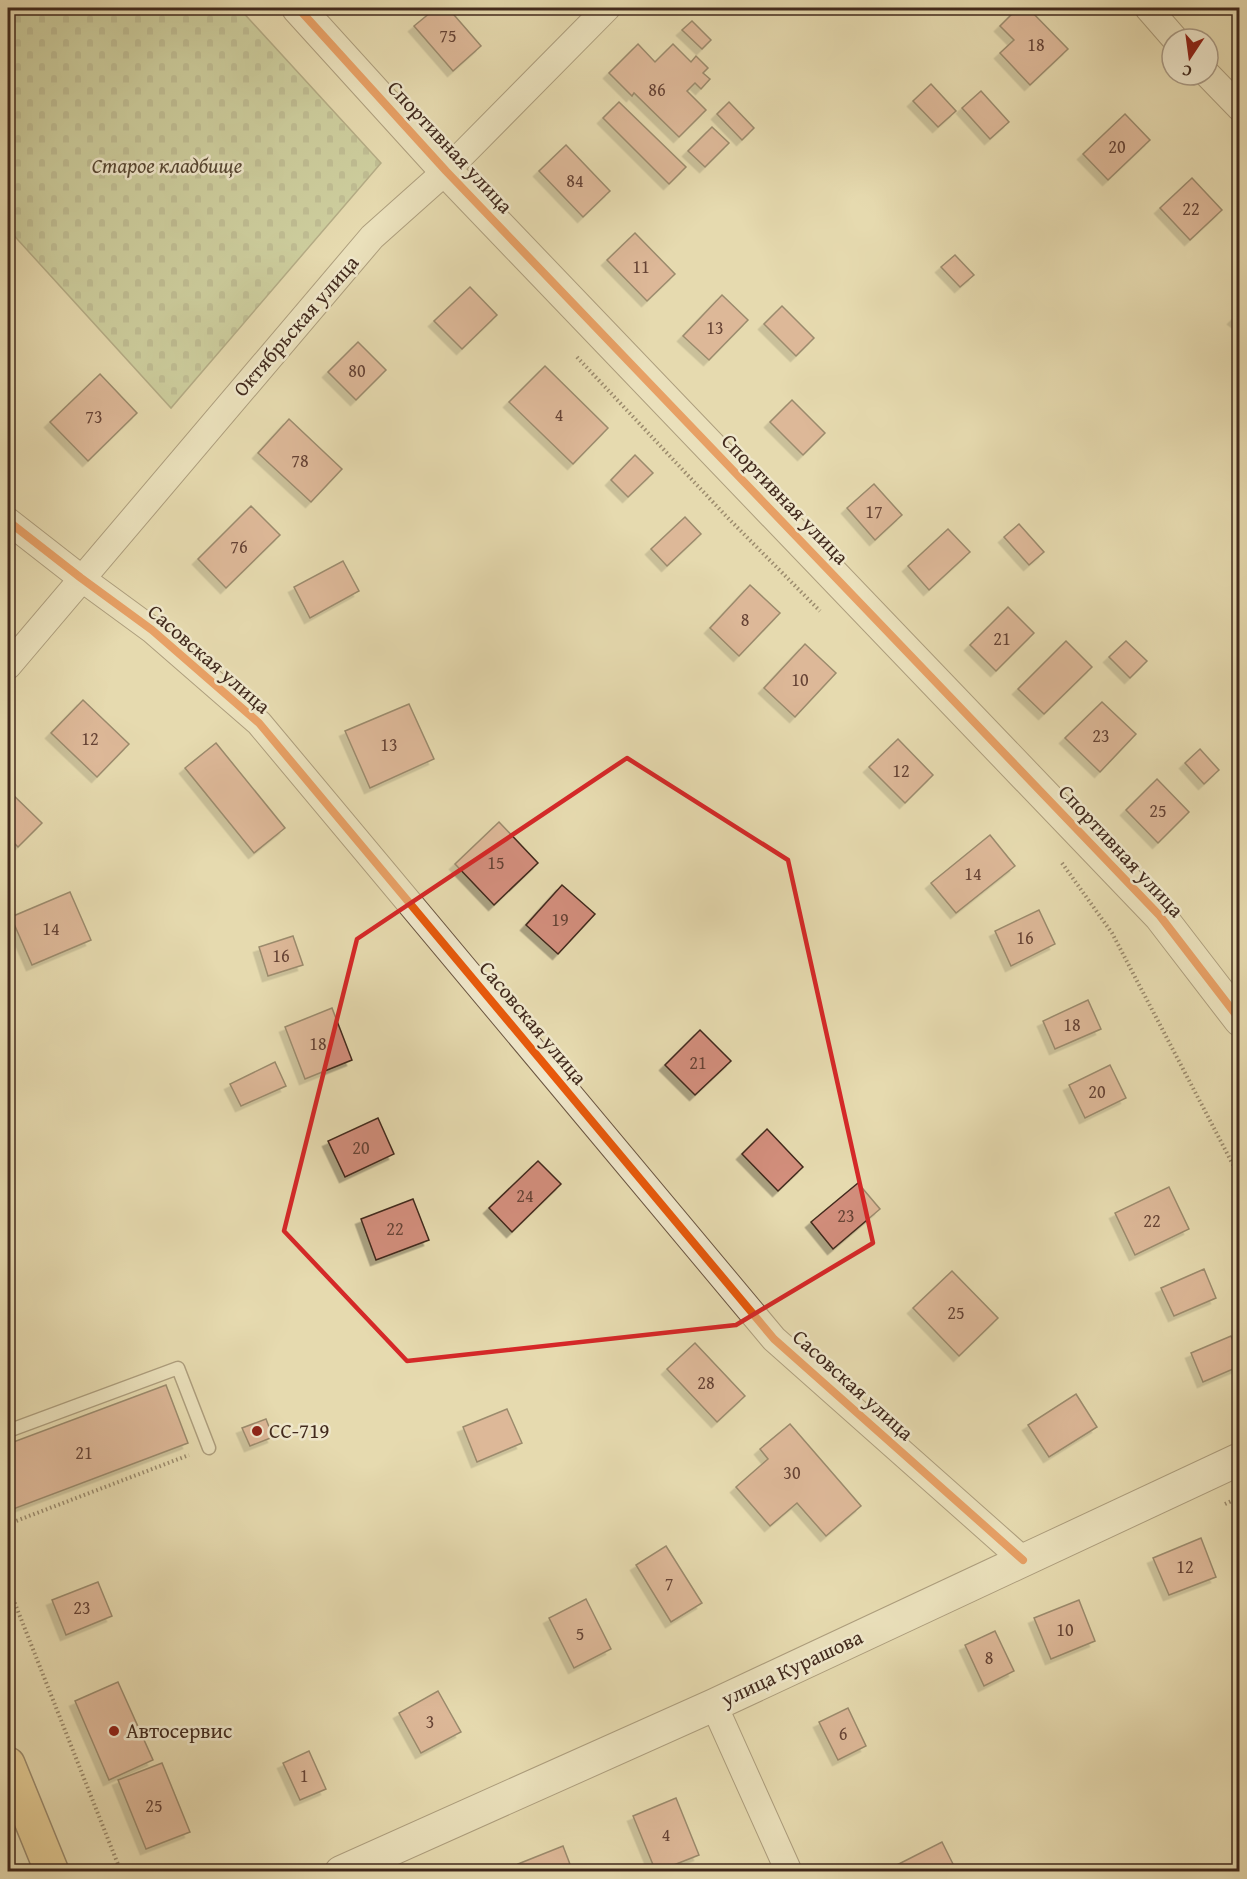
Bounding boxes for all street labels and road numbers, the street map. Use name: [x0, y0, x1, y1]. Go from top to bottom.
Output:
street label: Спортивная улица: [380, 73, 520, 220]
street label: Октябрьская улица: [225, 248, 366, 403]
street label: Спортивная улица: [714, 426, 856, 571]
street label: Сасовская улица: [141, 596, 278, 721]
street label: Спортивная улица: [1051, 777, 1191, 924]
street label: Сасовская улица: [472, 954, 595, 1092]
street label: Сасовская улица: [786, 1322, 921, 1448]
street label: улица Курашова: [715, 1621, 868, 1714]

